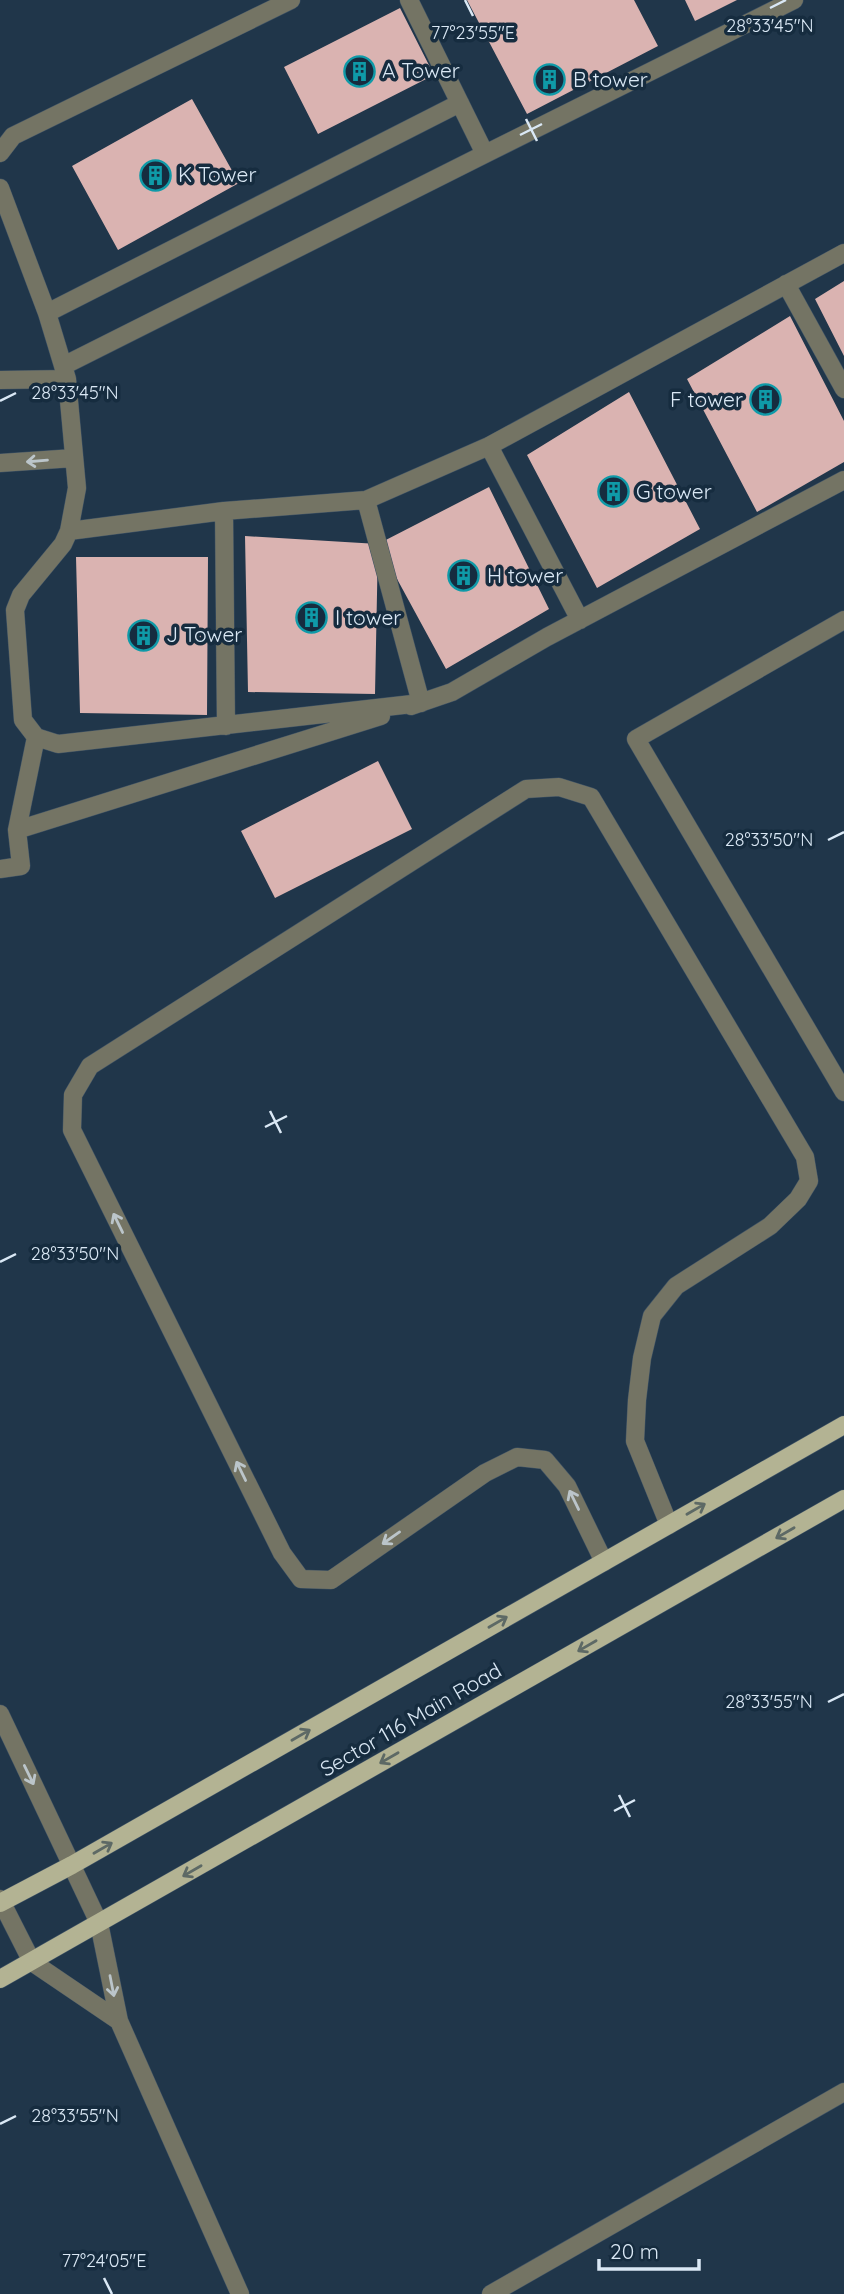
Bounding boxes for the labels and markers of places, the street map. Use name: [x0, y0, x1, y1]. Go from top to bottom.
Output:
building icon: A Tower: [342, 54, 376, 88]
place label: A Tower: [382, 57, 460, 83]
building icon: B tower: [533, 63, 567, 97]
place label: B tower: [573, 66, 648, 92]
building icon: K Tower: [138, 158, 172, 192]
place label: K Tower: [178, 161, 257, 187]
building icon: F tower: [749, 383, 783, 417]
place label: F tower: [670, 386, 743, 412]
building icon: G tower: [596, 475, 630, 509]
place label: G tower: [636, 478, 712, 504]
building icon: H tower: [447, 559, 481, 593]
place label: H tower: [487, 562, 563, 588]
building icon: I tower: [295, 601, 329, 635]
place label: I tower: [335, 604, 401, 630]
building icon: J Tower: [126, 618, 160, 652]
place label: J Tower: [166, 621, 242, 647]

